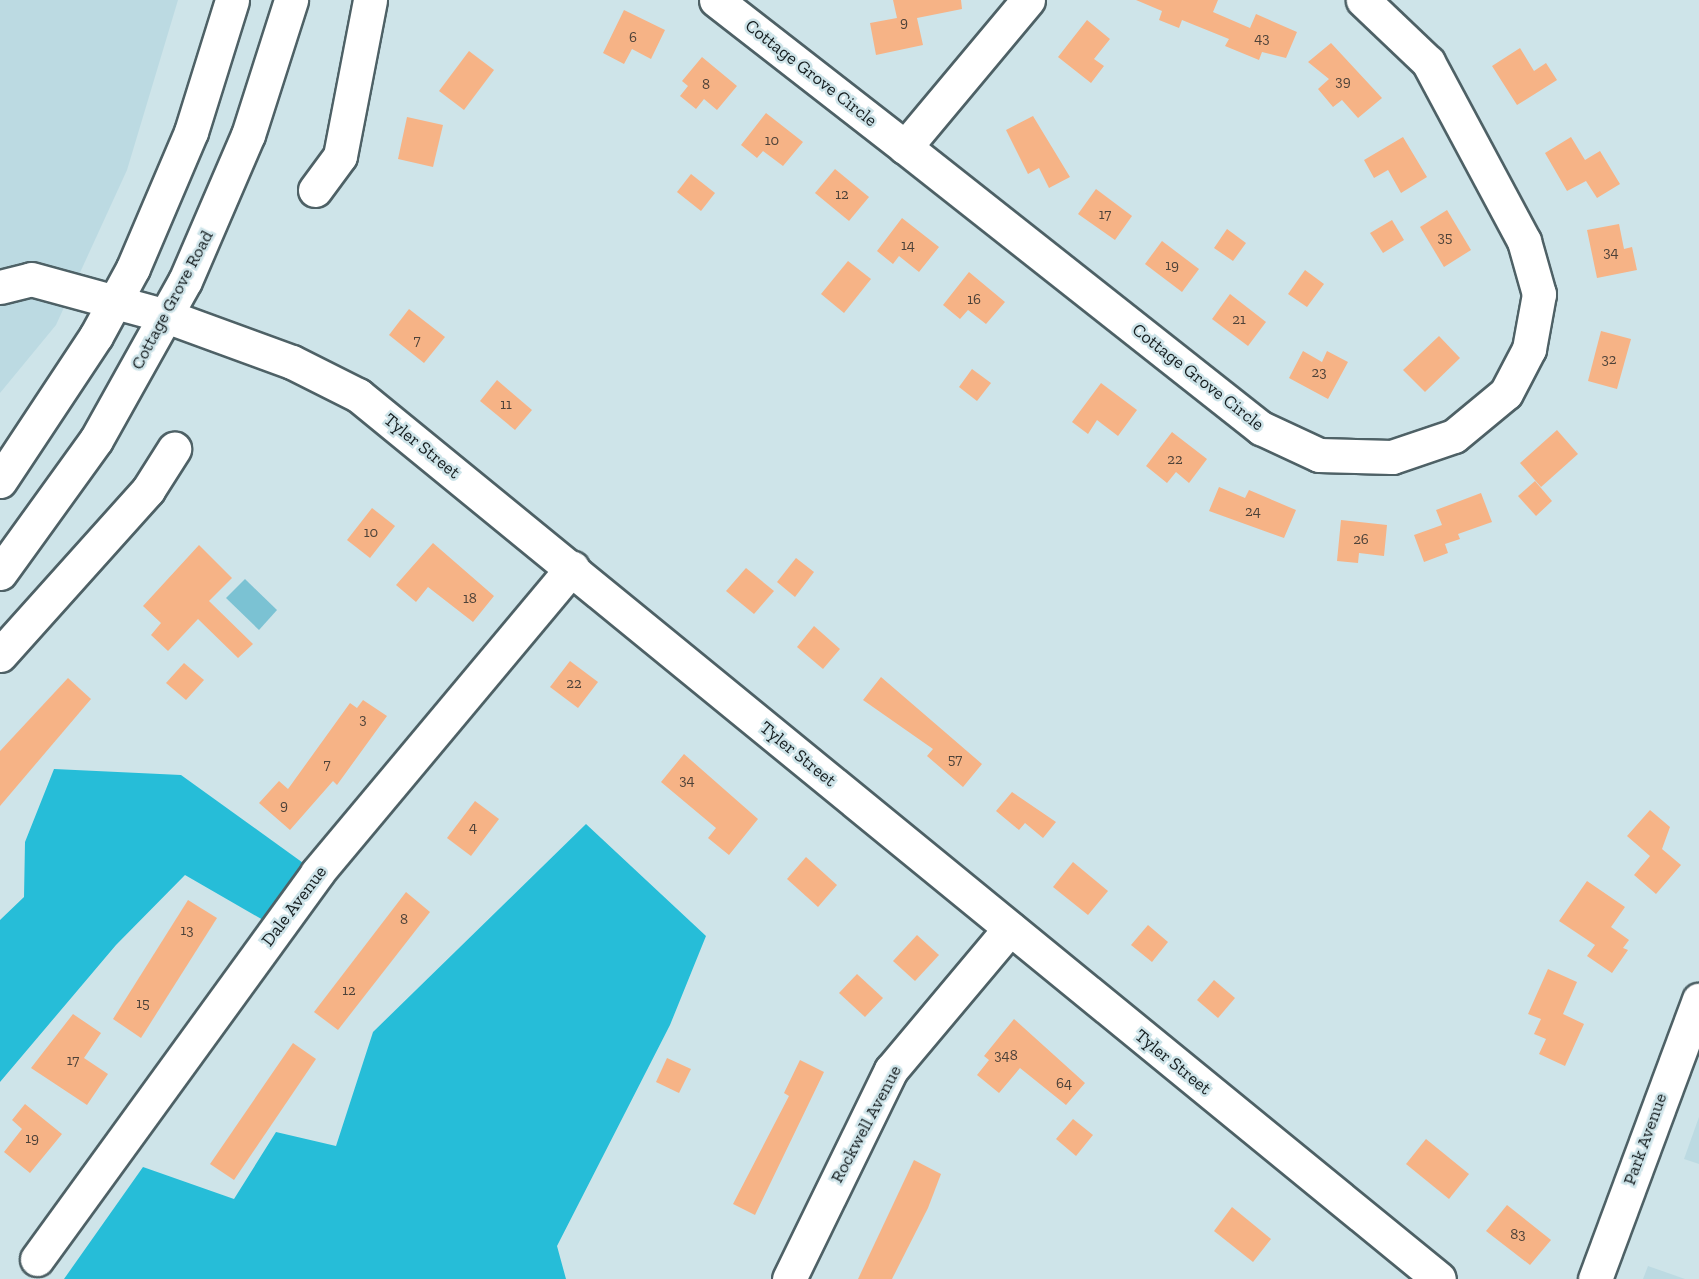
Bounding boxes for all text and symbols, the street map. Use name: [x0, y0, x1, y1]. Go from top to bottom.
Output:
house number: 9: [900, 14, 908, 32]
street label: Cottage Grove Circle: [741, 15, 881, 131]
house number: 6: [629, 29, 637, 47]
house number: 43: [1254, 30, 1270, 48]
house number: 39: [1335, 73, 1351, 91]
house number: 8: [702, 76, 710, 94]
house number: 10: [765, 132, 779, 150]
house number: 12: [835, 186, 849, 204]
house number: 17: [1099, 206, 1111, 224]
street label: Cottage Grove Road: [126, 227, 218, 373]
house number: 35: [1437, 229, 1453, 247]
house number: 14: [901, 237, 915, 255]
house number: 34: [1603, 244, 1619, 262]
house number: 19: [1165, 257, 1179, 275]
house number: 16: [967, 291, 981, 309]
house number: 21: [1232, 311, 1246, 329]
street label: Cottage Grove Circle: [1128, 319, 1268, 435]
house number: 7: [413, 332, 421, 350]
house number: 32: [1601, 351, 1617, 369]
house number: 23: [1311, 364, 1327, 382]
house number: 11: [500, 396, 512, 414]
street label: Tyler Street: [379, 409, 465, 483]
house number: 22: [1167, 451, 1183, 469]
house number: 24: [1245, 503, 1261, 521]
house number: 10: [364, 524, 378, 542]
house number: 26: [1353, 531, 1369, 549]
house number: 18: [463, 590, 477, 608]
house number: 22: [566, 675, 582, 693]
house number: 3: [359, 711, 367, 729]
street label: Tyler Street: [755, 717, 841, 791]
house number: 57: [948, 751, 962, 769]
house number: 7: [323, 756, 331, 774]
house number: 34: [679, 772, 695, 790]
house number: 9: [280, 797, 288, 815]
house number: 4: [469, 819, 477, 837]
street label: Dale Avenue: [257, 861, 331, 951]
house number: 8: [400, 911, 408, 929]
house number: 13: [180, 922, 194, 940]
house number: 12: [342, 982, 356, 1000]
house number: 15: [136, 995, 150, 1013]
street label: Tyler Street: [1130, 1025, 1216, 1099]
house number: 348: [994, 1047, 1018, 1065]
house number: 17: [67, 1052, 79, 1070]
street label: Rockwell Avenue: [826, 1061, 906, 1187]
house number: 64: [1056, 1075, 1072, 1093]
street label: Park Avenue: [1618, 1090, 1672, 1188]
house number: 19: [25, 1130, 39, 1148]
house number: 83: [1510, 1226, 1526, 1244]

